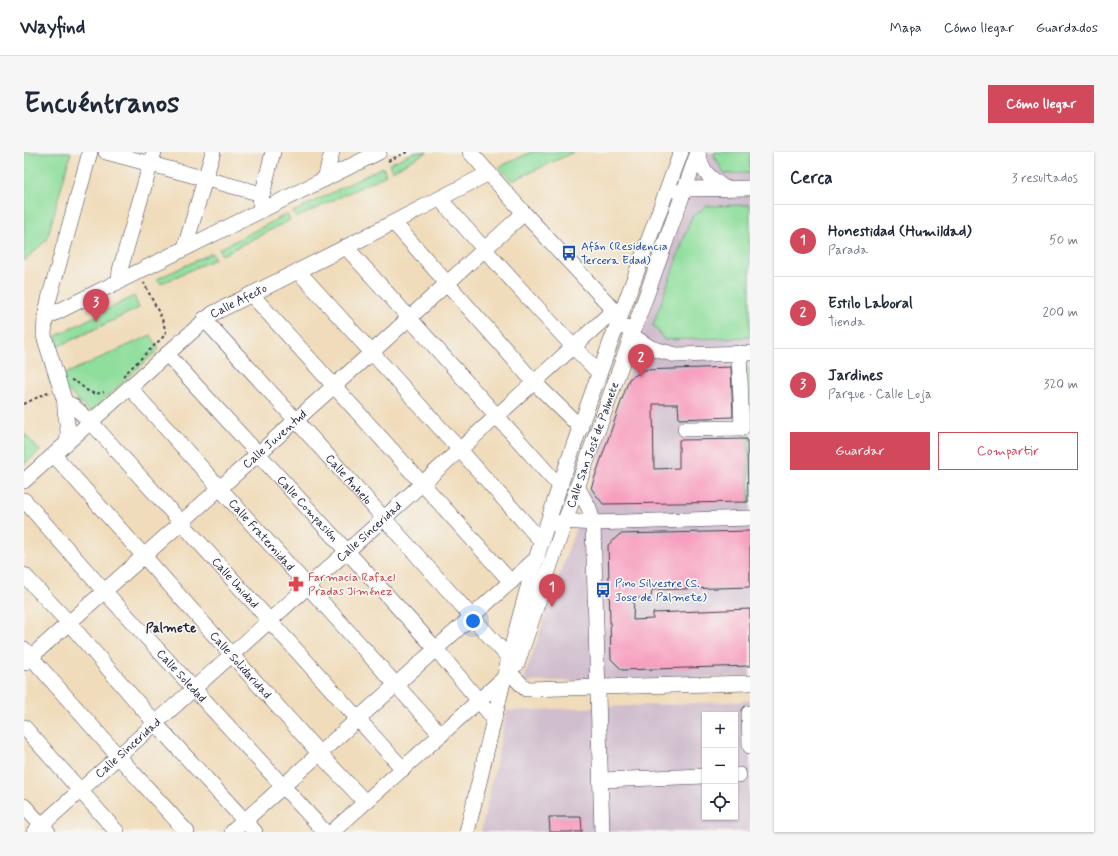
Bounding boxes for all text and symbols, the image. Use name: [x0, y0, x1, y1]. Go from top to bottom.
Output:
text: Wayfind: [20, 15, 85, 40]
text: Mapa: [890, 19, 922, 37]
text: Cómo llegar: [944, 19, 1014, 37]
text: Guardados: [1036, 19, 1098, 37]
button: Cómo llegar: [988, 85, 1094, 123]
text: Encuéntranos: [24, 86, 180, 123]
text: Cerca: [790, 167, 833, 189]
text: 3 resultados: [1012, 170, 1078, 187]
text: Honestidad (Humildad): [828, 222, 972, 242]
text: 1: [800, 232, 806, 249]
text: 50 m: [1049, 232, 1078, 249]
place label: Afán (Residencia Tercera Edad): [581, 239, 668, 269]
text: Parada: [828, 242, 868, 259]
bus stop icon: Afán (Residencia Tercera Edad): [560, 244, 578, 262]
street label: Calle Afecto: [208, 281, 270, 323]
pin: 3: [83, 289, 109, 322]
text: Estilo Laboral: [828, 294, 913, 314]
text: 2: [800, 304, 806, 321]
text: 200 m: [1043, 304, 1078, 321]
text: Tienda: [828, 314, 865, 331]
pin: 2: [628, 344, 654, 377]
text: Jardines: [828, 366, 883, 386]
text: 3: [800, 376, 806, 393]
text: 320 m: [1044, 376, 1078, 393]
street label: Calle San José de Palmete: [563, 380, 624, 510]
text: Parque · Calle Loja: [828, 386, 932, 403]
street label: Calle Juventud: [240, 407, 311, 473]
button: Guardar: [790, 432, 930, 470]
button: Compartir: [938, 432, 1078, 470]
street label: Calle Anhelo: [321, 451, 375, 509]
street label: Calle Compasión: [273, 473, 341, 546]
street label: Calle Fraternidad: [224, 496, 297, 575]
street label: Calle Sinceridad: [333, 499, 406, 566]
street label: Calle Unidad: [207, 554, 262, 612]
place label: Farmacia Rafael Pradas Jiménez: [308, 570, 395, 600]
pin: 1: [539, 574, 565, 607]
pharmacy icon: Farmacia Rafael Pradas Jiménez: [287, 575, 305, 593]
place label: Pino Silvestre (S. Jose de Palmete): [615, 576, 707, 606]
bus stop icon: Pino Silvestre (S. Jose de Palmete): [594, 581, 612, 599]
your location: [463, 611, 483, 631]
district label: Palmete: [146, 620, 196, 637]
street label: Calle Solidaridad: [206, 628, 274, 703]
street label: Calle Soledad: [152, 646, 209, 706]
map controls: [702, 712, 738, 820]
button: +: [702, 712, 738, 748]
street label: Calle Sinceridad: [92, 715, 165, 782]
button: −: [702, 748, 738, 784]
button: locate: [702, 784, 738, 820]

